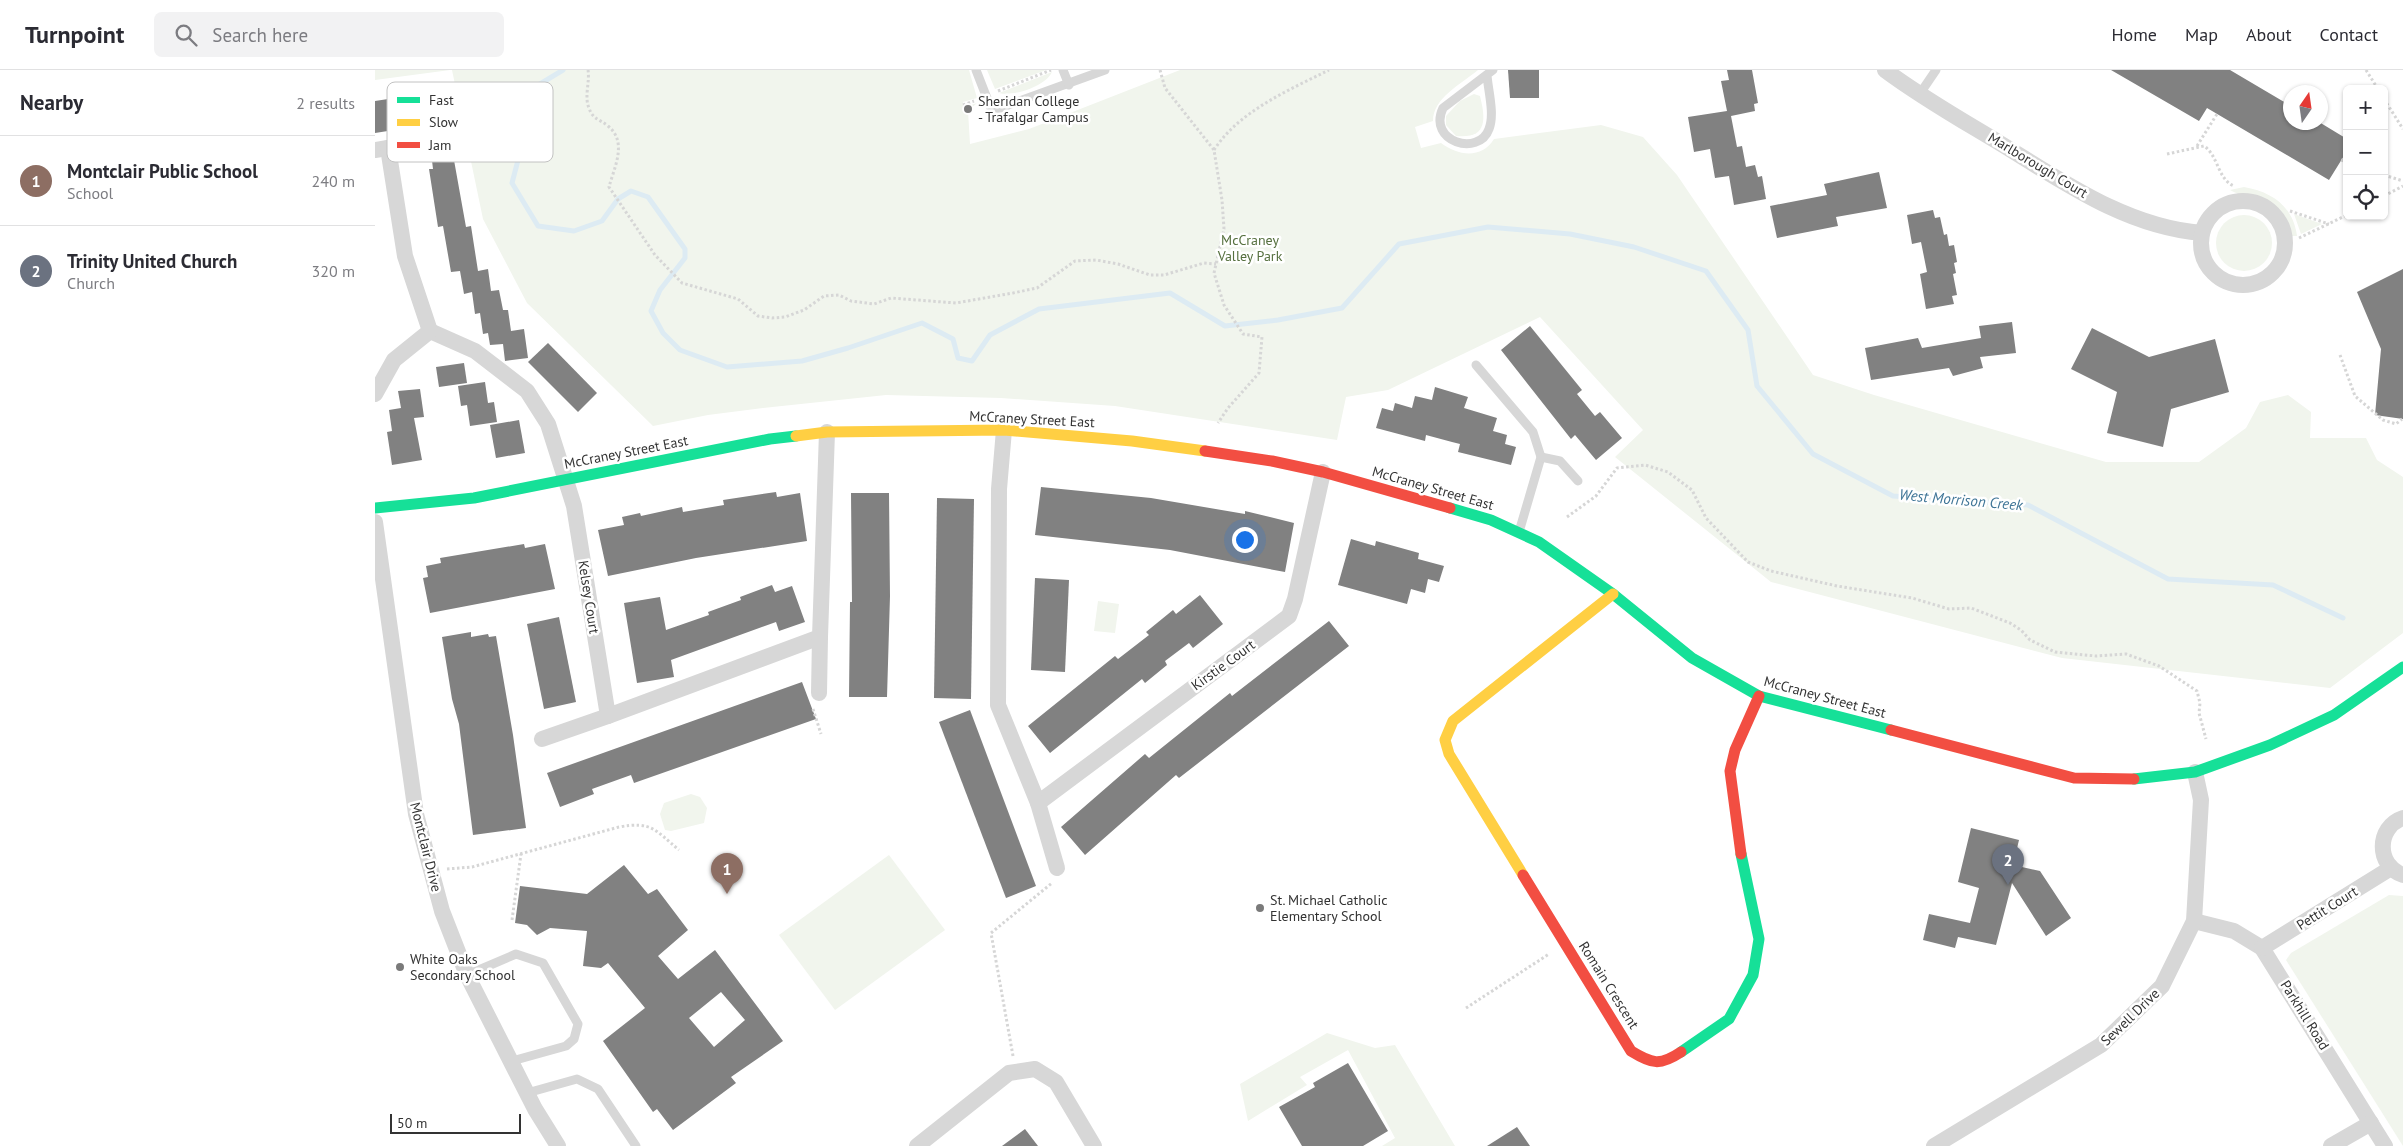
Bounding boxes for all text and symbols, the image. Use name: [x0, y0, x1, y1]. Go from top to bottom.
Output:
search box: [154, 12, 504, 57]
text: Turnpoint: [25, 19, 124, 50]
icon: search: [172, 21, 200, 49]
text: Search here: [212, 23, 308, 47]
text: Home: [2111, 23, 2157, 46]
text: Map: [2185, 23, 2218, 46]
text: About: [2246, 23, 2292, 46]
text: Contact: [2320, 23, 2378, 46]
legend: [387, 82, 553, 162]
north arrow: [2283, 85, 2328, 130]
map controls: [2343, 85, 2388, 220]
button: +: [2343, 85, 2388, 130]
text: Nearby: [20, 89, 83, 116]
text: Fast: [429, 91, 454, 109]
place label: Sheridan College - Trafalgar Campus: [978, 92, 1089, 126]
text: 2 results: [296, 93, 355, 113]
marker: Sheridan College - Trafalgar Campus: [962, 103, 974, 115]
text: Slow: [429, 113, 459, 131]
street label: Marlborough Court: [1985, 128, 2091, 202]
button: −: [2343, 130, 2388, 175]
text: Jam: [428, 136, 451, 154]
text: Montclair Public School: [67, 159, 258, 183]
text: 1: [31, 171, 41, 191]
text: 240 m: [312, 171, 355, 191]
button: locate: [2343, 175, 2388, 220]
text: School: [67, 183, 113, 203]
park label: McCraney Valley Park: [1217, 231, 1283, 265]
text: Trinity United Church: [67, 249, 237, 273]
text: 2: [31, 261, 41, 281]
text: 320 m: [312, 261, 355, 281]
text: Church: [67, 273, 115, 293]
street label: McCraney Street East: [969, 407, 1095, 431]
street label: McCraney Street East: [563, 431, 690, 473]
street label: McCraney Street East: [1370, 462, 1496, 514]
water label: West Morrison Creek: [1898, 485, 2025, 514]
your location: [1232, 527, 1258, 553]
street label: Kelsey Court: [574, 559, 604, 635]
street label: Kirstie Court: [1187, 636, 1259, 694]
street label: McCraney Street East: [1762, 672, 1888, 722]
street label: Montclair Drive: [406, 800, 446, 894]
pin: 2: [1992, 844, 2024, 885]
pin: 1: [711, 853, 743, 894]
street label: Pettit Court: [2293, 882, 2361, 934]
place label: St. Michael Catholic Elementary School: [1270, 891, 1388, 925]
marker: St. Michael Catholic Elementary School: [1254, 902, 1266, 914]
street label: Romain Crescent: [1575, 938, 1643, 1032]
place label: White Oaks Secondary School: [410, 950, 515, 984]
marker: White Oaks Secondary School: [394, 961, 406, 973]
street label: Parkhill Road: [2277, 977, 2333, 1053]
street label: Sewell Drive: [2097, 984, 2163, 1050]
scale bar: [390, 1111, 521, 1134]
text: 50 m: [397, 1114, 427, 1132]

